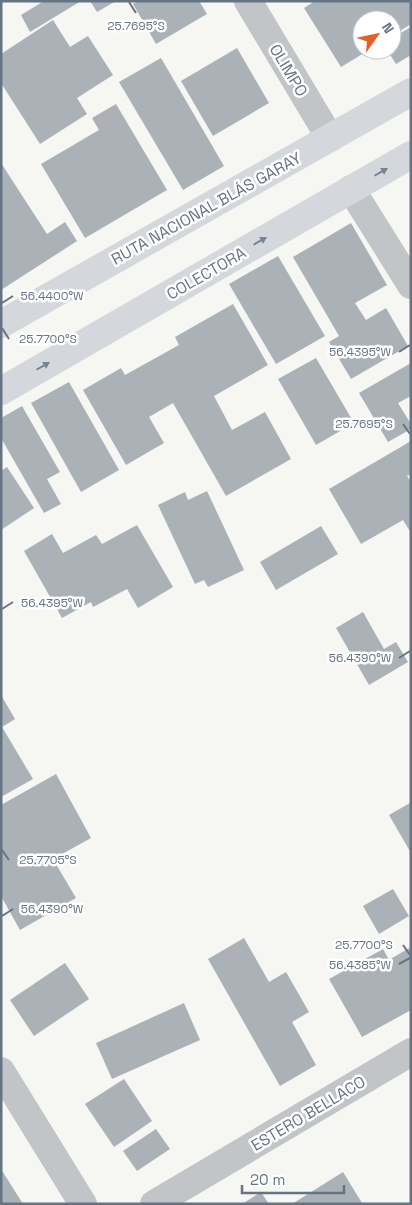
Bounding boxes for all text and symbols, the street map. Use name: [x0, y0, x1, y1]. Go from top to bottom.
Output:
north arrow: [352, 10, 402, 60]
text: 25.7695°S: [107, 18, 165, 34]
text: N: [378, 19, 398, 37]
street label: OLIMPO: [265, 40, 312, 100]
street label: RUTA NACIONAL BLÁS GARAY: [108, 147, 305, 270]
one-way arrow: [374, 167, 388, 176]
one-way arrow: [254, 237, 267, 246]
street label: COLECTORA: [163, 242, 250, 305]
text: 56.4400°W: [20, 288, 84, 304]
text: 25.7700°S: [19, 331, 77, 347]
text: 56.4395°W: [329, 344, 391, 360]
one-way arrow: [37, 362, 50, 371]
text: 25.7695°S: [335, 416, 393, 432]
text: 56.4395°W: [21, 595, 83, 611]
text: 56.4390°W: [329, 650, 392, 666]
text: 25.7705°S: [19, 852, 77, 868]
text: 56.4390°W: [21, 901, 84, 917]
text: 25.7700°S: [335, 937, 393, 953]
text: 56.4385°W: [329, 957, 392, 973]
street label: ESTERO BELLACO: [247, 1071, 369, 1156]
scale bar: [242, 1162, 344, 1194]
text: 20 m: [250, 1170, 285, 1189]

